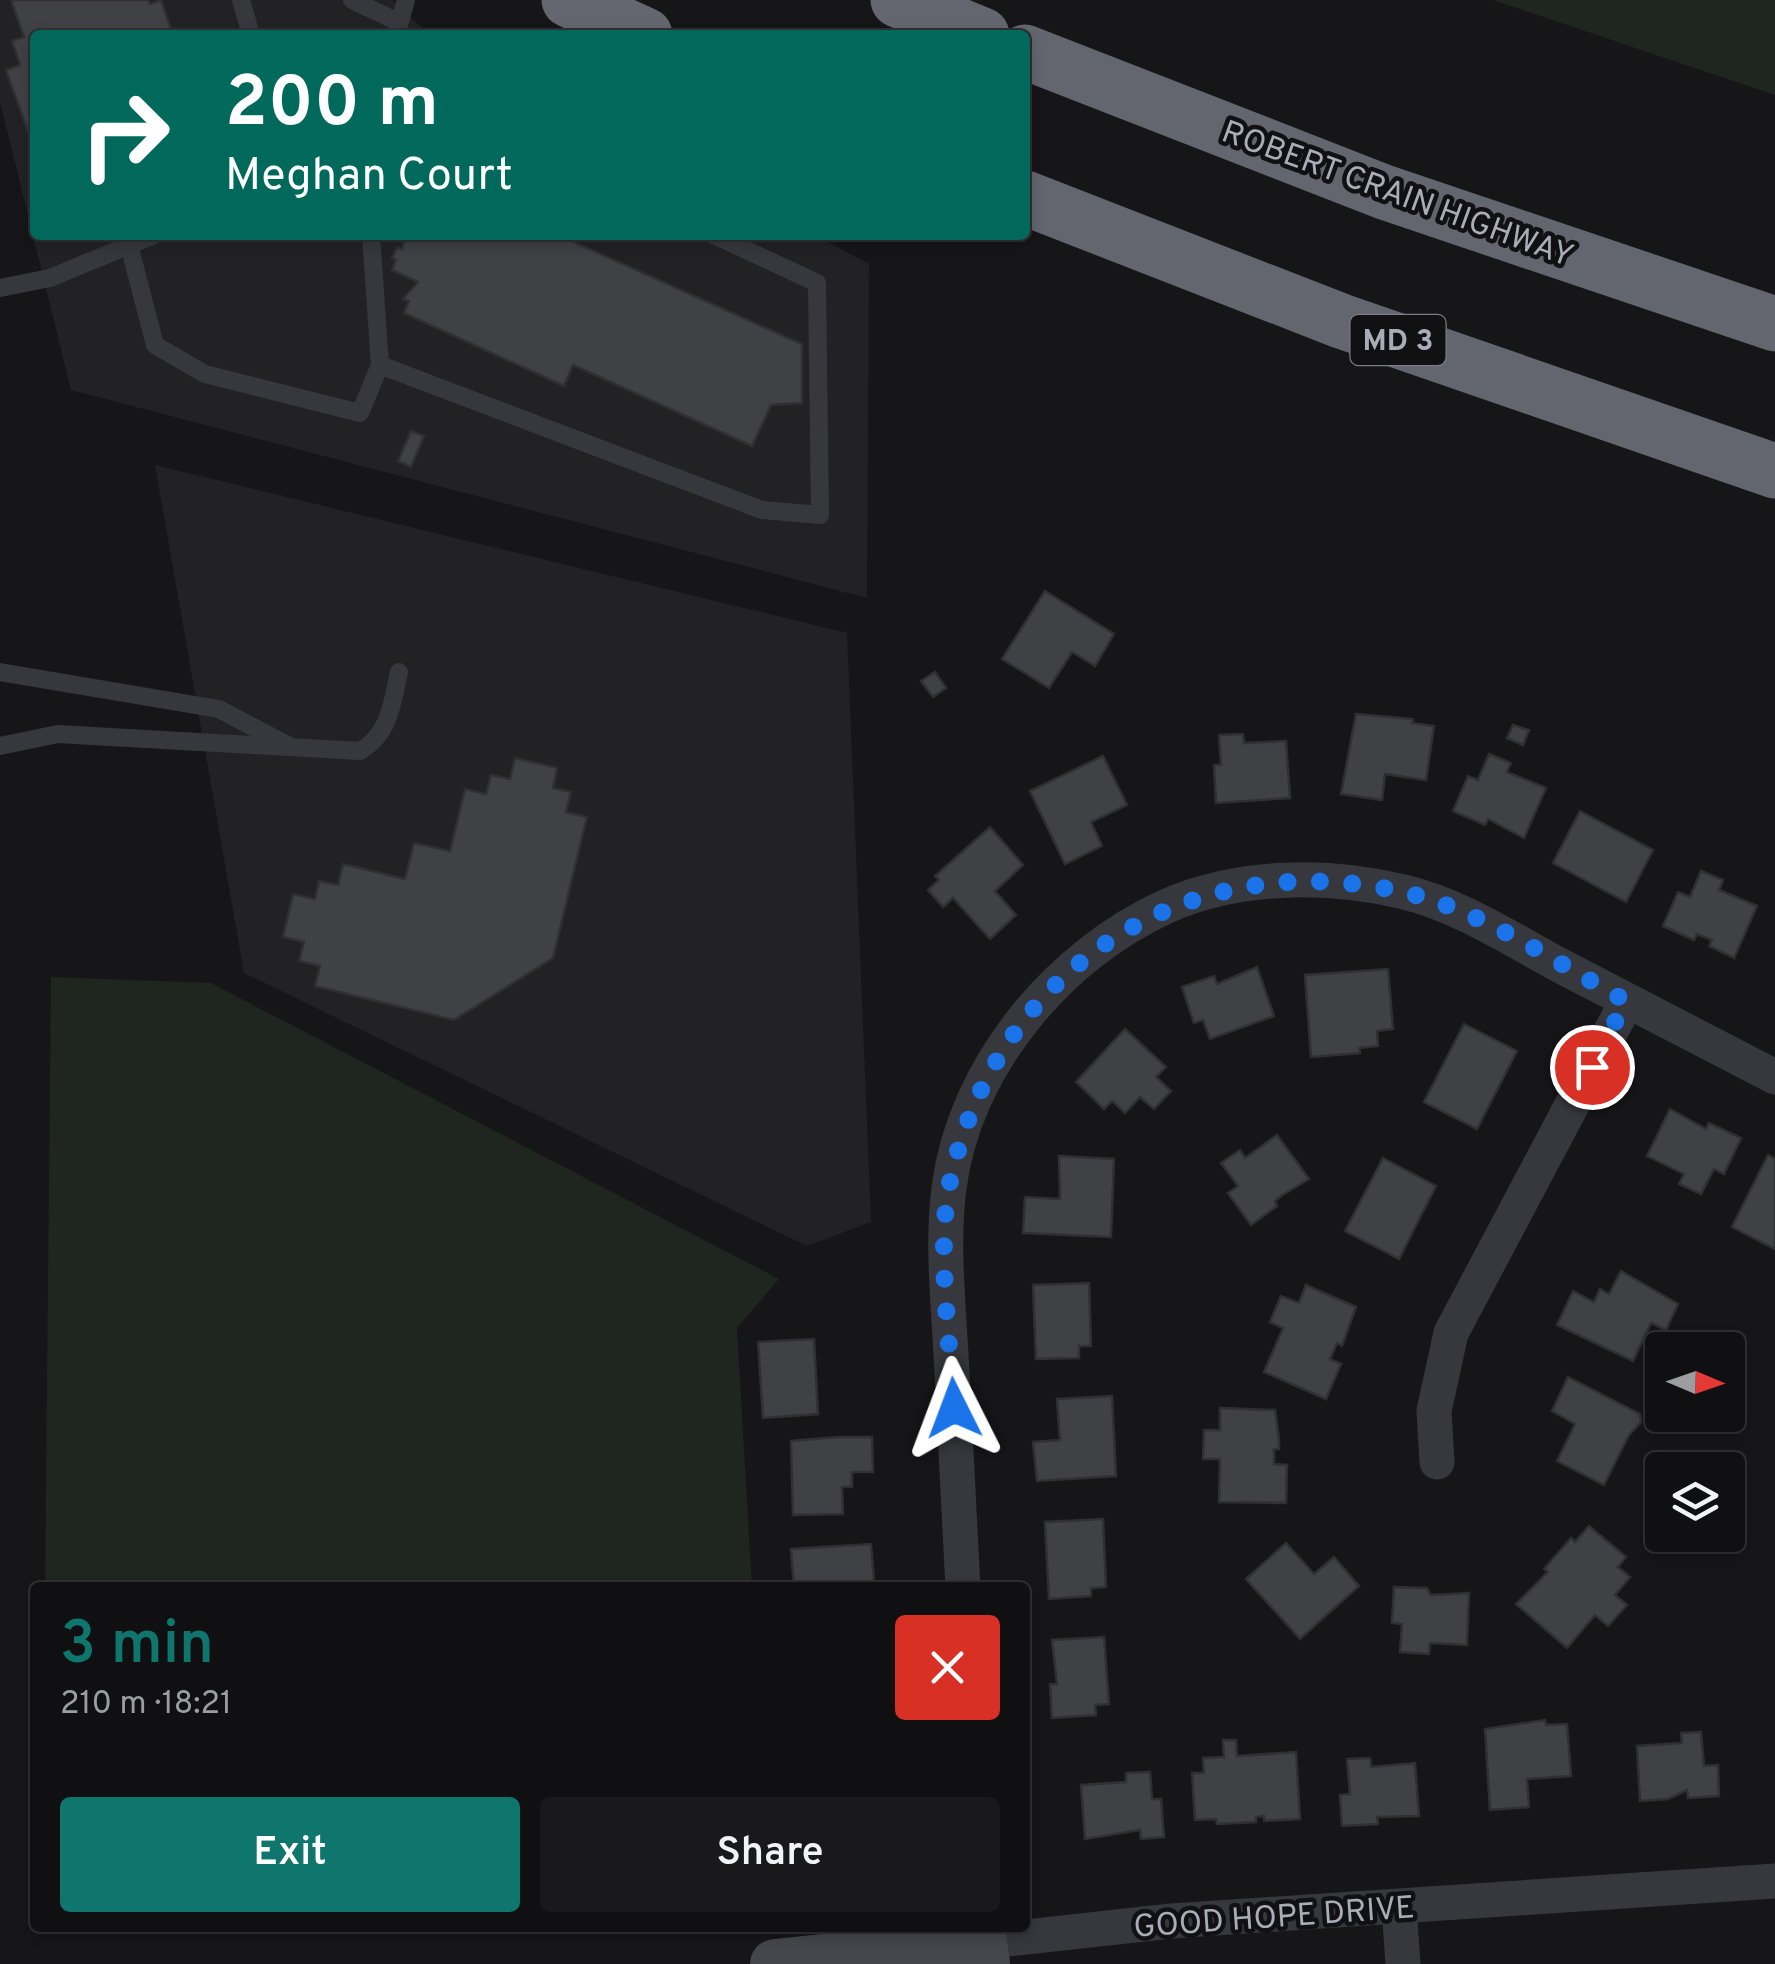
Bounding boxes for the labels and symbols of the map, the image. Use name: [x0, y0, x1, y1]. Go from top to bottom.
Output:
street label: ROBERT CRAIN HIGHWAY: [1216, 114, 1578, 278]
road number: MD 3: [1350, 315, 1446, 365]
pin: [1550, 1025, 1635, 1110]
north arrow: [1645, 1332, 1745, 1432]
position arrow: [902, 1356, 1006, 1460]
street label: GOOD HOPE DRIVE: [1132, 1889, 1416, 1949]

